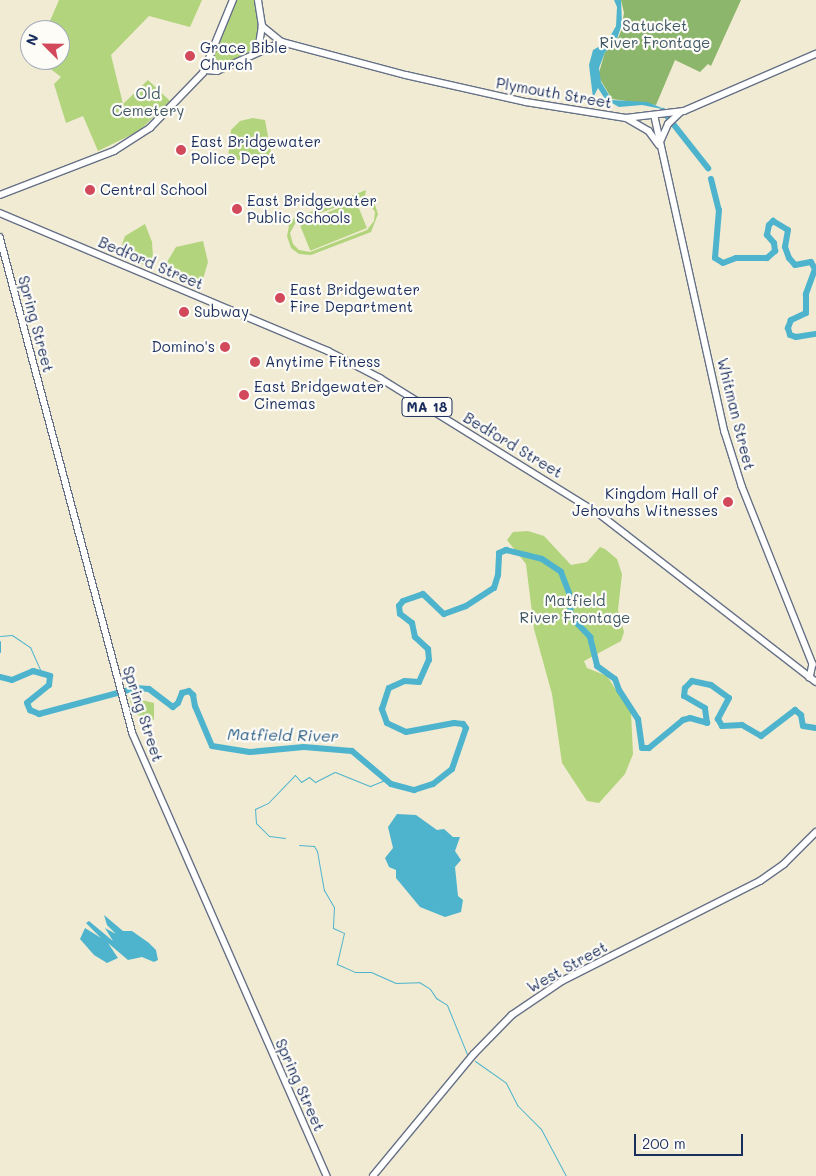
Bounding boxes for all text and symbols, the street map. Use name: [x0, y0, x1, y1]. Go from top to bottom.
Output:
park label: Satucket River Frontage: [600, 16, 710, 51]
north arrow: [20, 20, 70, 70]
text: N: [21, 31, 42, 48]
place label: Grace Bible Church: [200, 38, 287, 73]
marker: Grace Bible Church: [184, 50, 196, 62]
street label: Plymouth Street: [495, 74, 613, 112]
park label: Old Cemetery: [112, 84, 184, 119]
place label: East Bridgewater Police Dept: [191, 132, 321, 167]
marker: East Bridgewater Police Dept: [175, 144, 187, 156]
place label: Central School: [100, 181, 208, 199]
marker: Central School: [84, 184, 96, 196]
place label: East Bridgewater Public Schools: [247, 191, 377, 226]
marker: East Bridgewater Public Schools: [231, 203, 243, 215]
street label: Bedford Street: [96, 233, 206, 293]
street label: Spring Street: [14, 274, 58, 374]
place label: East Bridgewater Fire Department: [290, 280, 420, 315]
marker: East Bridgewater Fire Department: [274, 292, 286, 304]
place label: Subway: [194, 303, 249, 321]
marker: Subway: [178, 306, 190, 318]
place label: Domino's: [151, 338, 215, 356]
marker: Domino's: [219, 341, 231, 353]
place label: Anytime Fitness: [265, 353, 380, 371]
marker: Anytime Fitness: [249, 356, 261, 368]
street label: Whitman Street: [713, 356, 759, 472]
place label: East Bridgewater Cinemas: [254, 377, 384, 412]
marker: East Bridgewater Cinemas: [238, 389, 250, 401]
road number: MA 18: [401, 396, 453, 418]
street label: Bedford Street: [460, 408, 566, 482]
place label: Kingdom Hall of Jehovahs Witnesses: [572, 484, 718, 519]
marker: Kingdom Hall of Jehovahs Witnesses: [722, 496, 734, 508]
park label: Matfield River Frontage: [520, 591, 630, 626]
street label: Spring Street: [119, 664, 167, 764]
water label: Matfield River: [227, 724, 339, 746]
street label: West Street: [524, 938, 610, 996]
street label: Spring Street: [272, 1036, 328, 1134]
scale bar: [636, 1124, 745, 1156]
text: 200 m: [642, 1133, 686, 1153]

